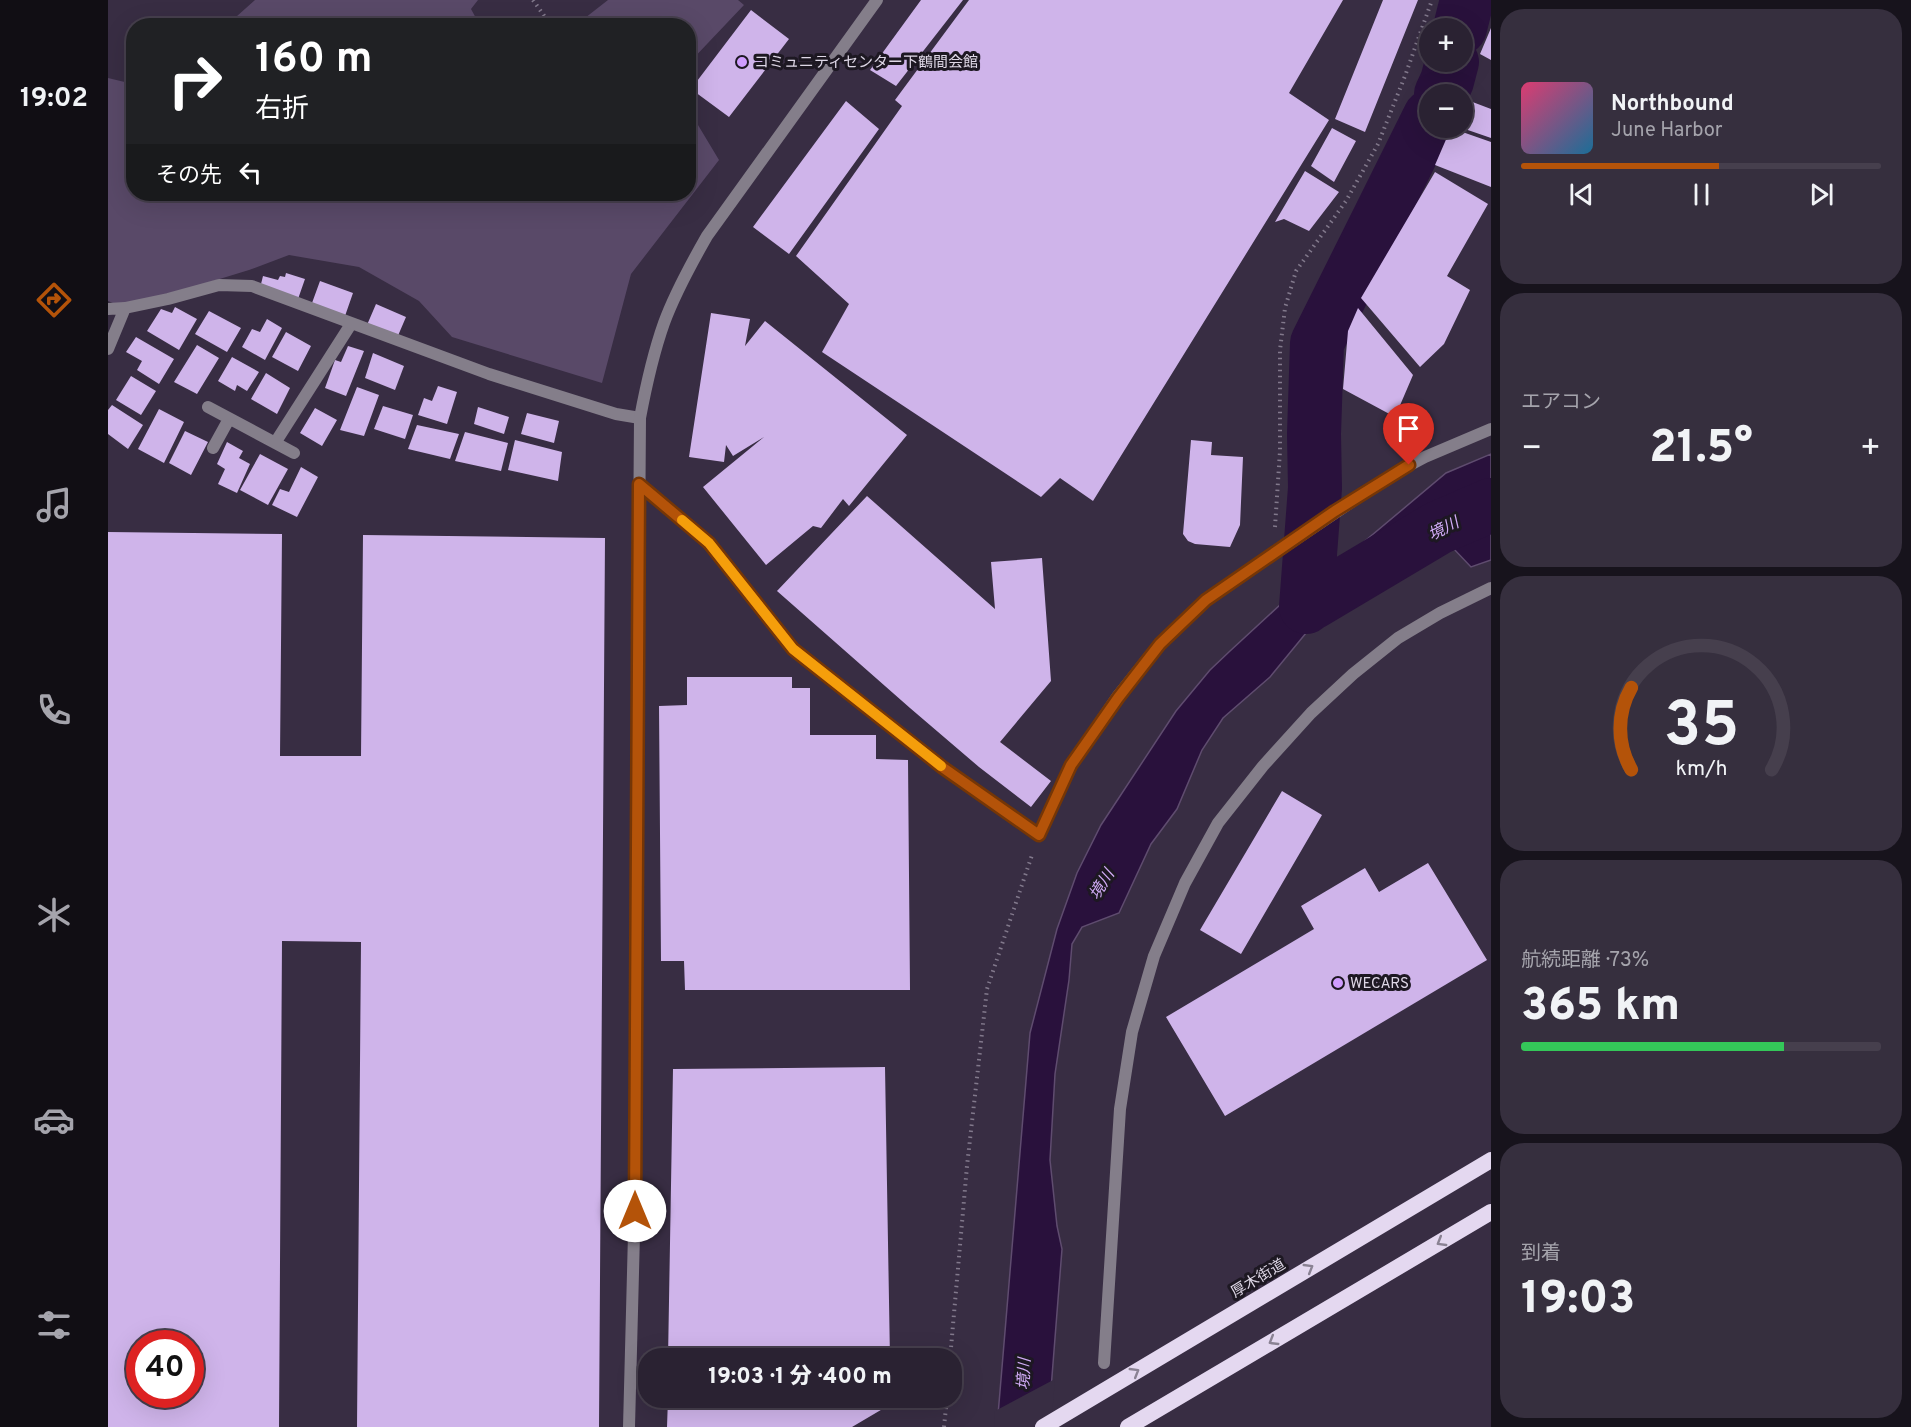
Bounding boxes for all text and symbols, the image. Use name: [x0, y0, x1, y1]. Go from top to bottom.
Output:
map controls: [1419, 18, 1473, 138]
button: +: [1419, 18, 1473, 72]
text: 160 m: [255, 34, 373, 87]
icon: right: [156, 42, 234, 120]
place label: コミュニティセンター下鶴間会館: [754, 54, 978, 73]
marker: コミュニティセンター下鶴間会館: [735, 55, 749, 69]
text: 19:02: [20, 82, 88, 116]
button: −: [1419, 84, 1473, 138]
text: Northbound: [1611, 91, 1734, 118]
text: 右折: [255, 93, 309, 127]
text: June Harbor: [1611, 118, 1723, 144]
icon: left: [234, 156, 267, 189]
text: その先: [156, 163, 222, 190]
icon: previous: [1565, 178, 1598, 211]
icon: pause: [1685, 178, 1718, 211]
icon: next: [1805, 178, 1838, 211]
icon: directions: [33, 279, 75, 321]
text: エアコン: [1521, 390, 1601, 416]
pin: [1383, 403, 1434, 465]
icon: arrive: [1392, 412, 1425, 445]
text: 21.5°: [1649, 421, 1753, 478]
text: −: [1521, 429, 1542, 471]
text: +: [1860, 429, 1881, 471]
icon: music: [33, 484, 75, 526]
water label: 境川: [1425, 513, 1464, 546]
icon: phone: [33, 689, 75, 731]
text: 35: [1663, 690, 1739, 769]
text: km/h: [1675, 757, 1727, 784]
water label: 境川: [1086, 865, 1121, 904]
icon: climate: [33, 894, 75, 936]
text: 航続距離 · 73%: [1521, 948, 1649, 974]
place label: WECARS: [1350, 975, 1409, 994]
marker: WECARS: [1331, 976, 1345, 990]
text: 365 km: [1521, 979, 1680, 1036]
icon: car: [33, 1099, 75, 1141]
position arrow: [603, 1179, 667, 1243]
one-way arrow: [1437, 1234, 1447, 1246]
text: 到着: [1521, 1241, 1561, 1267]
street label: 厚木街道: [1228, 1256, 1289, 1303]
one-way arrow: [1303, 1264, 1313, 1276]
text: 19:03: [1521, 1272, 1635, 1329]
icon: filters: [33, 1304, 75, 1346]
speed limit sign: 40: [126, 1330, 204, 1408]
one-way arrow: [1269, 1334, 1279, 1345]
water label: 境川: [1014, 1356, 1036, 1391]
text: 19:03 · 1 分 · 400 m: [708, 1364, 892, 1391]
one-way arrow: [1129, 1368, 1139, 1380]

